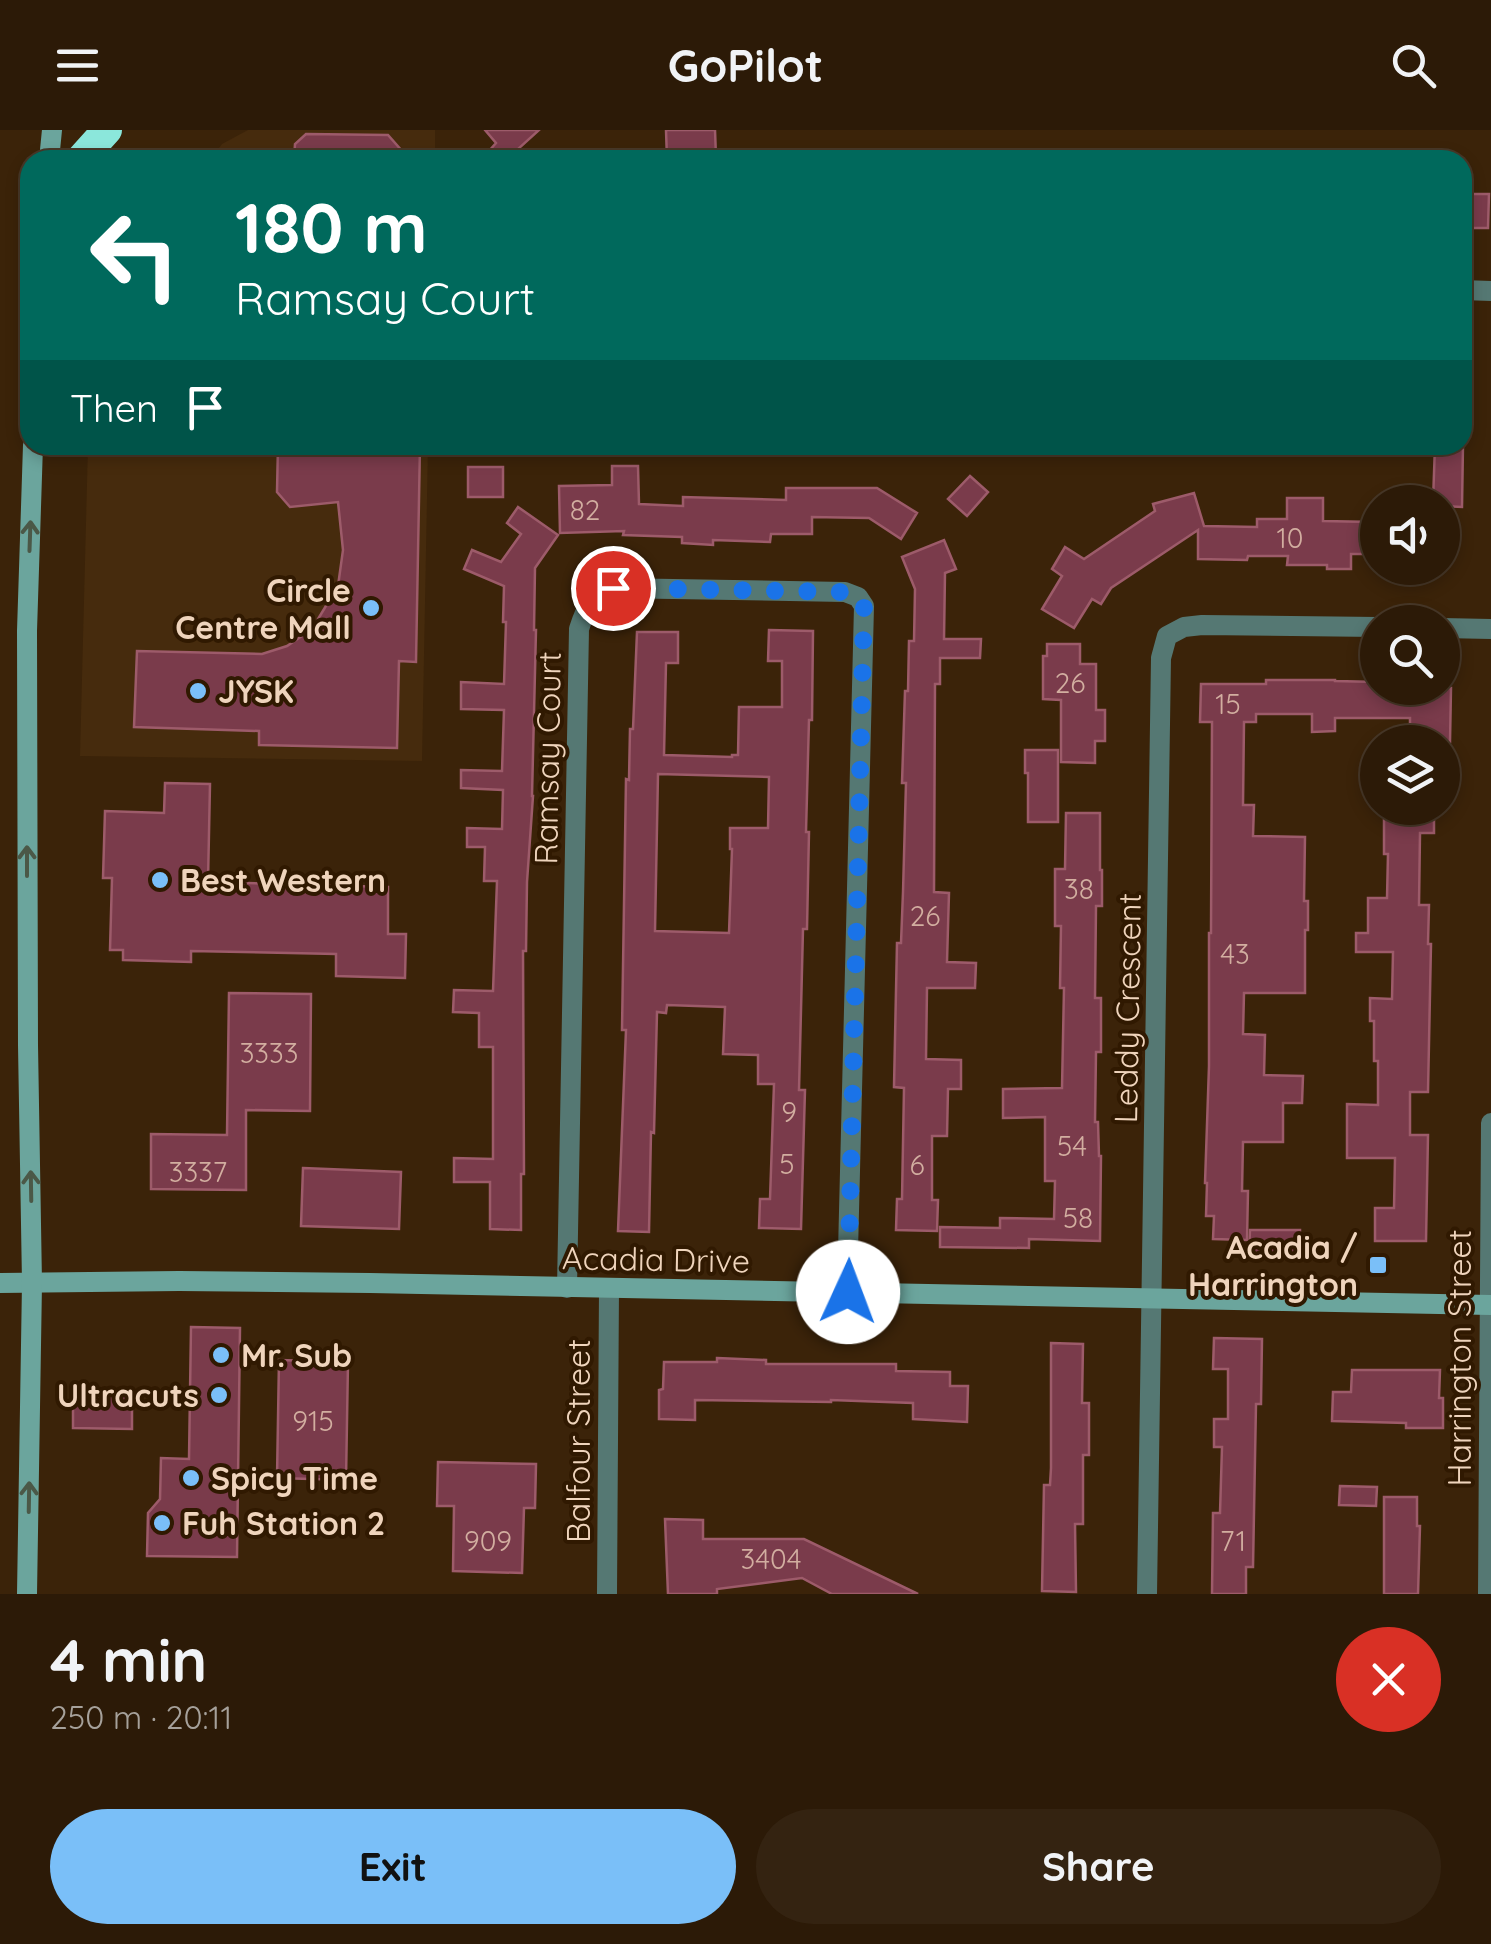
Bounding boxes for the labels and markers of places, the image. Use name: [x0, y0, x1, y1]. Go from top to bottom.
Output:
pin: [571, 546, 656, 631]
place label: Circle Centre Mall: [175, 570, 351, 647]
marker: Circle Centre Mall: [360, 597, 382, 619]
place label: JYSK: [218, 671, 294, 711]
marker: JYSK: [187, 680, 209, 702]
place label: Best Western: [180, 860, 386, 900]
marker: Best Western: [149, 869, 171, 891]
place label: Acadia / Harrington: [1188, 1227, 1358, 1304]
marker: Acadia / Harrington: [1367, 1254, 1389, 1276]
place label: Mr. Sub: [241, 1335, 352, 1375]
marker: Mr. Sub: [210, 1344, 232, 1366]
place label: Ultracuts: [57, 1375, 199, 1415]
marker: Ultracuts: [208, 1384, 230, 1406]
place label: Spicy Time: [211, 1458, 378, 1498]
marker: Spicy Time: [180, 1467, 202, 1489]
place label: Fuh Station 2: [182, 1503, 385, 1543]
marker: Fuh Station 2: [151, 1512, 173, 1534]

